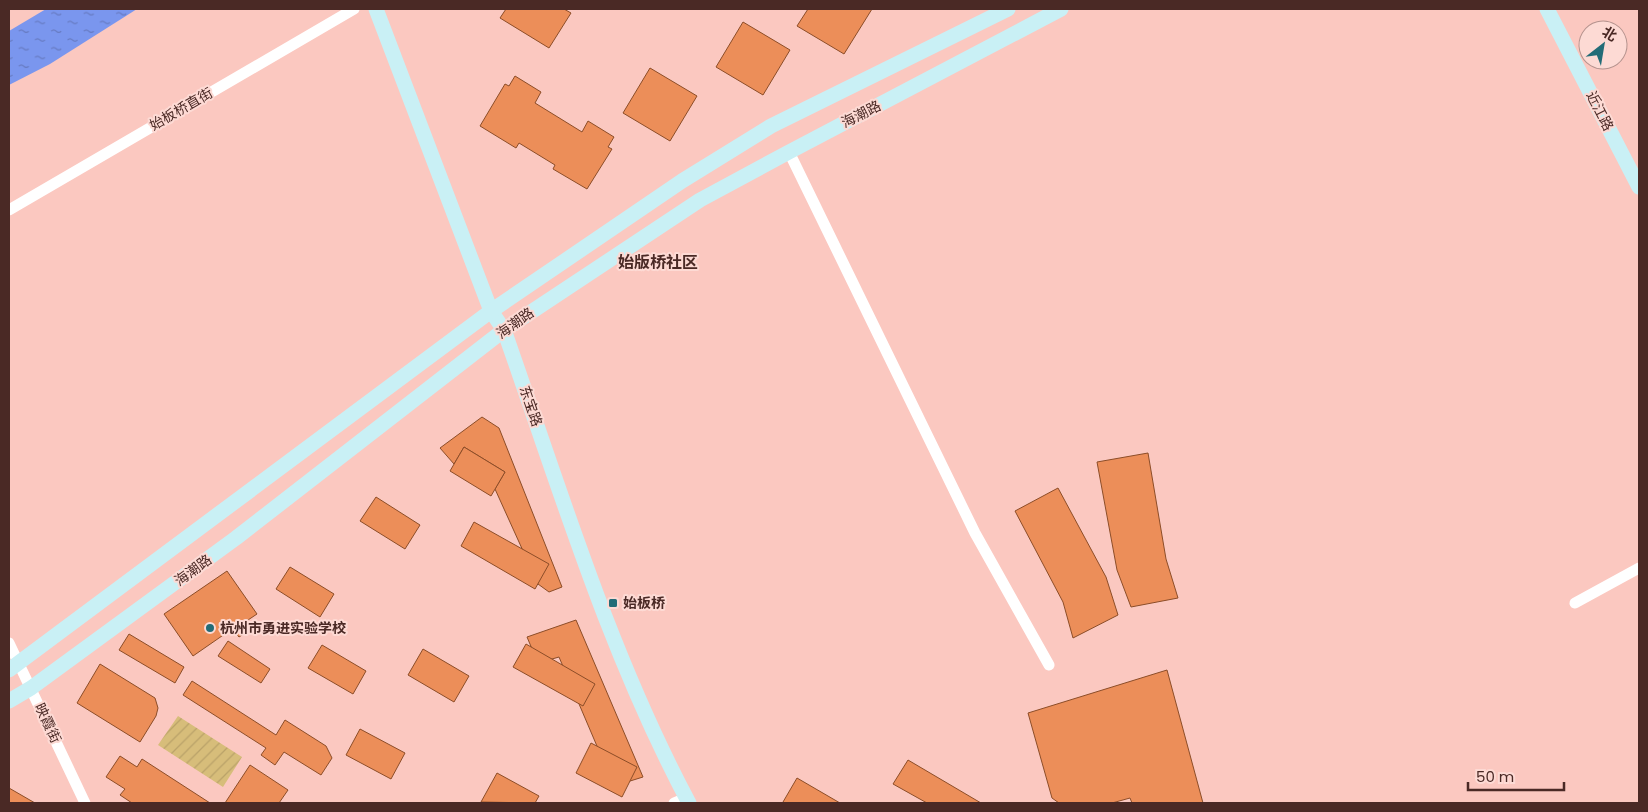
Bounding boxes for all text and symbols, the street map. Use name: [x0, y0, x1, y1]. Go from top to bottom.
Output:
north arrow: [1578, 20, 1628, 70]
text: 北: [1599, 22, 1621, 46]
street label: 始板桥直街: [146, 83, 216, 135]
street label: 近江路: [1582, 88, 1618, 134]
street label: 海潮路: [838, 96, 884, 132]
district label: 始版桥社区: [618, 251, 698, 274]
street label: 海潮路: [492, 303, 538, 343]
street label: 东宝路: [515, 383, 547, 429]
street label: 海潮路: [170, 550, 216, 590]
place label: 始板桥: [623, 593, 665, 613]
marker: 始板桥: [607, 597, 619, 609]
place label: 杭州市勇进实验学校: [220, 618, 346, 638]
marker: 杭州市勇进实验学校: [204, 622, 216, 634]
street label: 映霞街: [30, 700, 66, 746]
scale bar: [1468, 760, 1564, 792]
text: 50 m: [1476, 766, 1514, 787]

